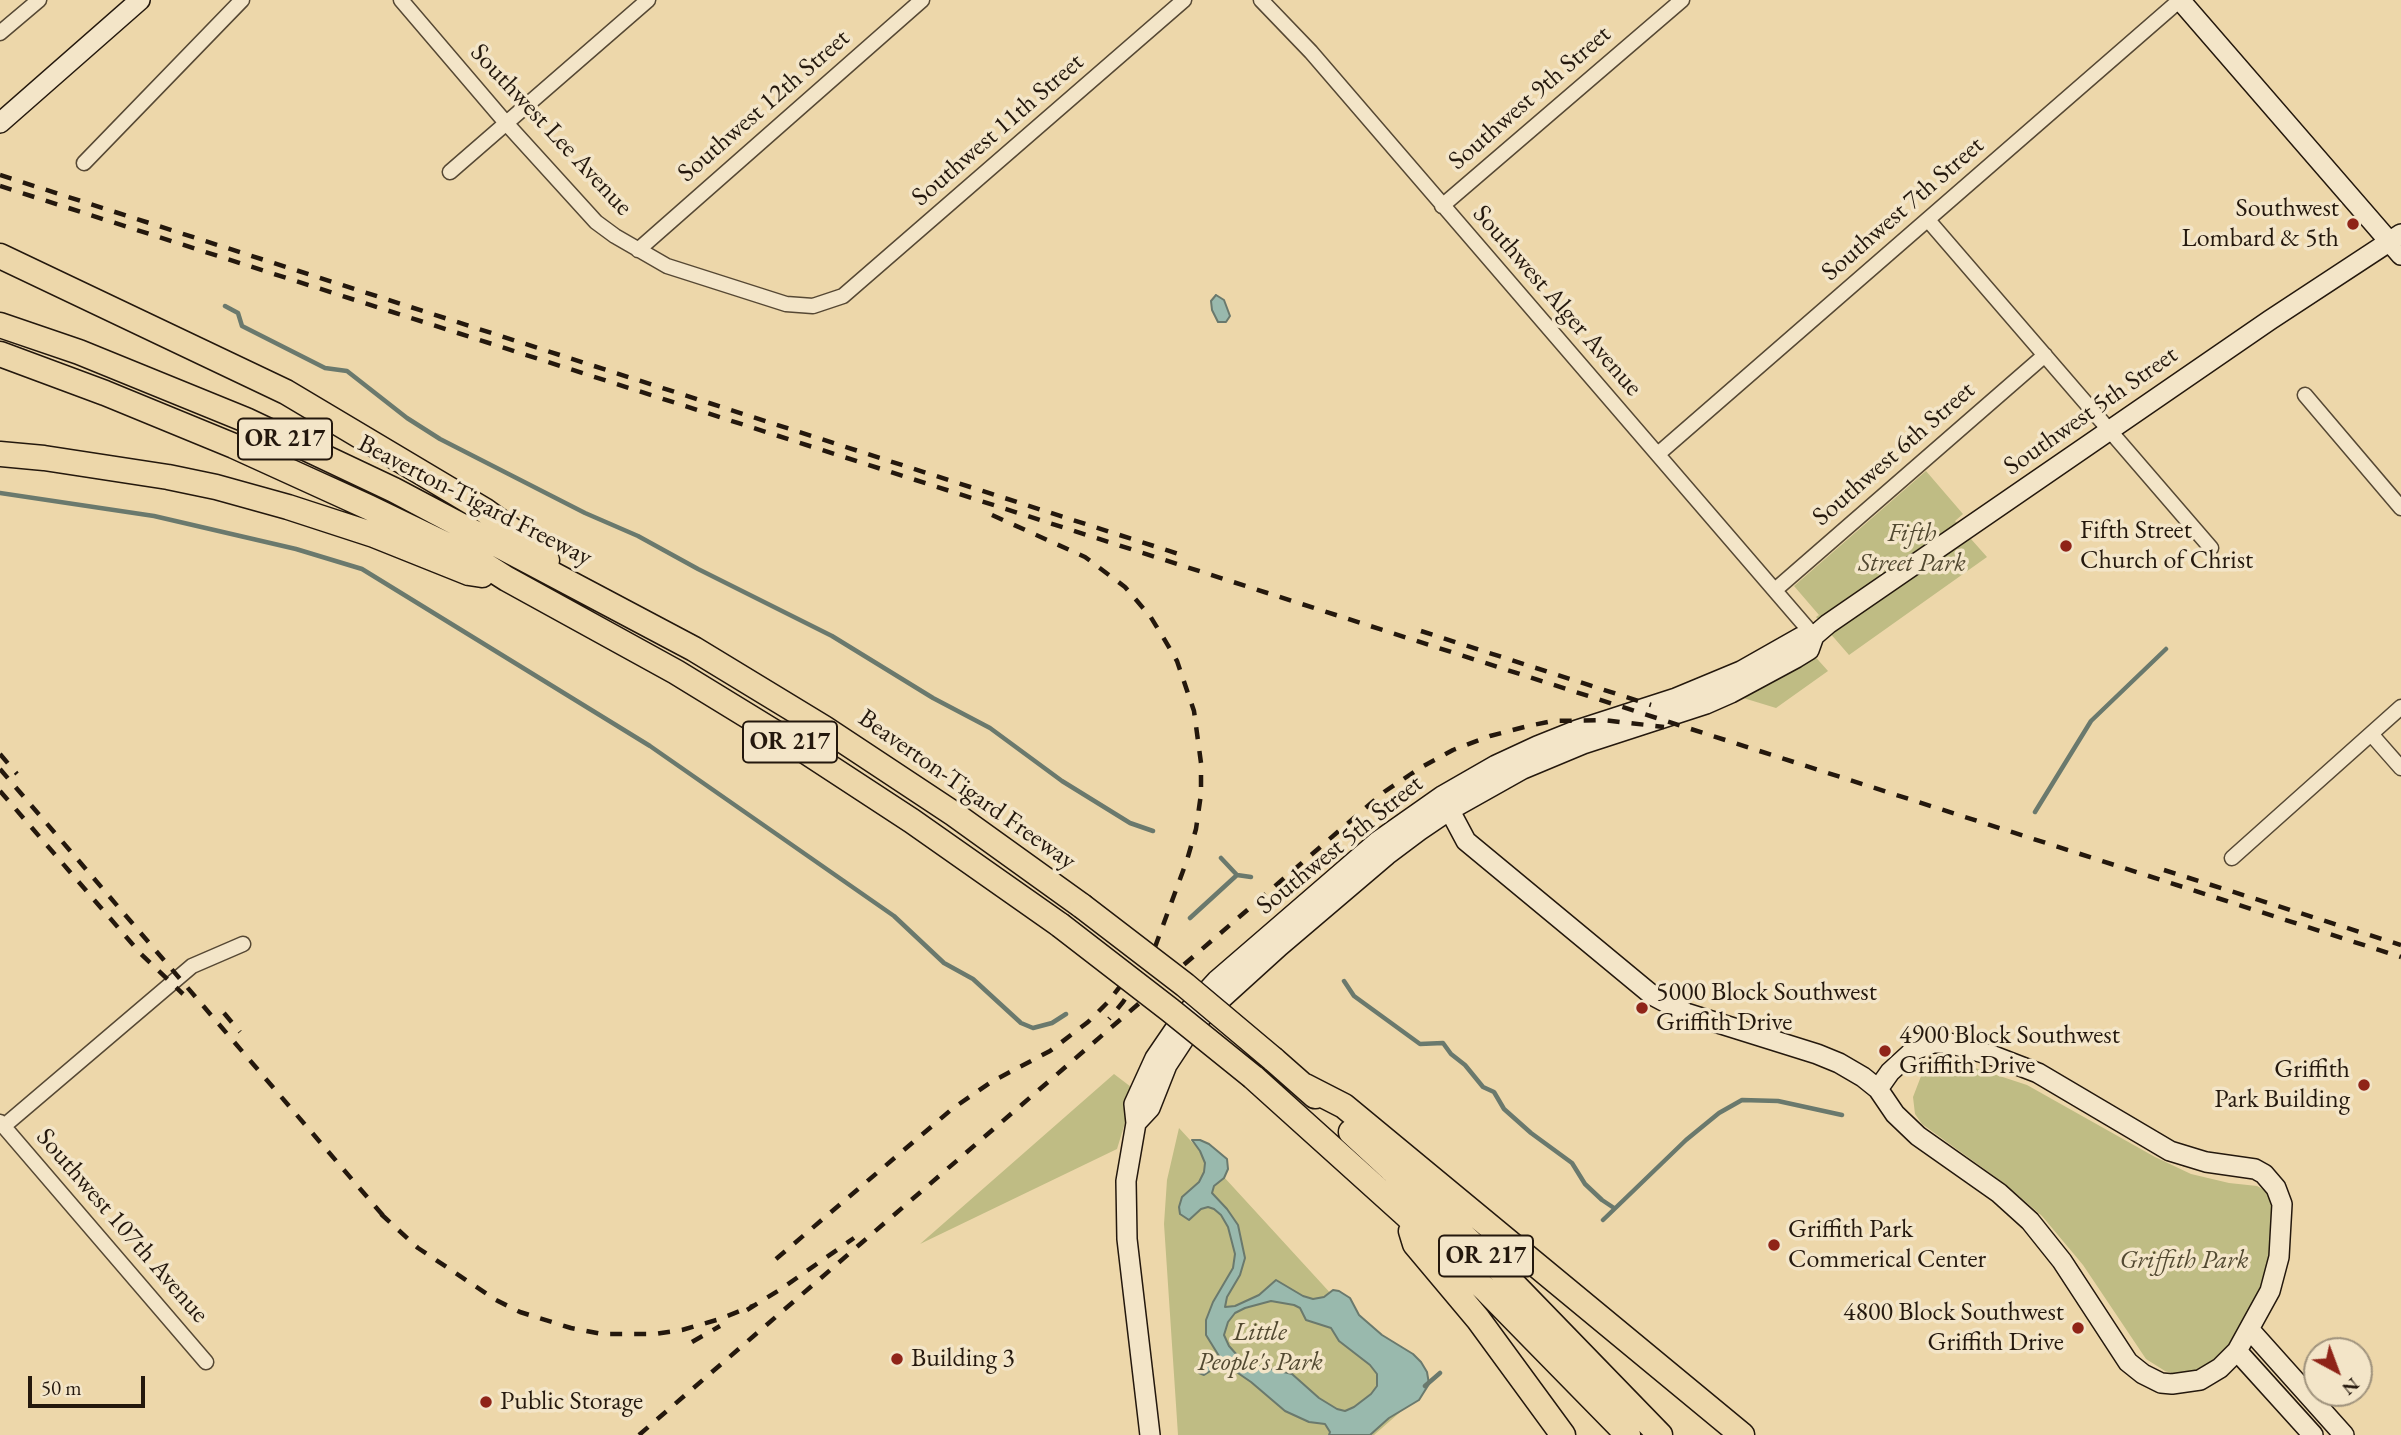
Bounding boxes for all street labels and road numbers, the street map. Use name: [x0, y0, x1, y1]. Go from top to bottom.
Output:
street label: Southwest 9th Street: [1442, 19, 1618, 177]
street label: Southwest 12th Street: [672, 23, 856, 189]
street label: Southwest Lee Avenue: [463, 38, 639, 222]
street label: Southwest 11th Street: [906, 47, 1090, 213]
street label: Southwest 7th Street: [1815, 130, 1991, 288]
street label: Southwest Alger Avenue: [1466, 199, 1648, 403]
street label: Southwest 5th Street: [1998, 339, 2184, 483]
street label: Southwest 6th Street: [1806, 375, 1982, 533]
road number: OR 217: [238, 418, 332, 460]
street label: Beaverton-Tigard Freeway: [353, 428, 597, 574]
street label: Beaverton-Tigard Freeway: [852, 703, 1082, 877]
road number: OR 217: [743, 722, 837, 762]
street label: Southwest 5th Street: [1251, 768, 1429, 922]
street label: Southwest 107th Avenue: [29, 1122, 215, 1330]
road number: OR 217: [1439, 1236, 1533, 1276]

